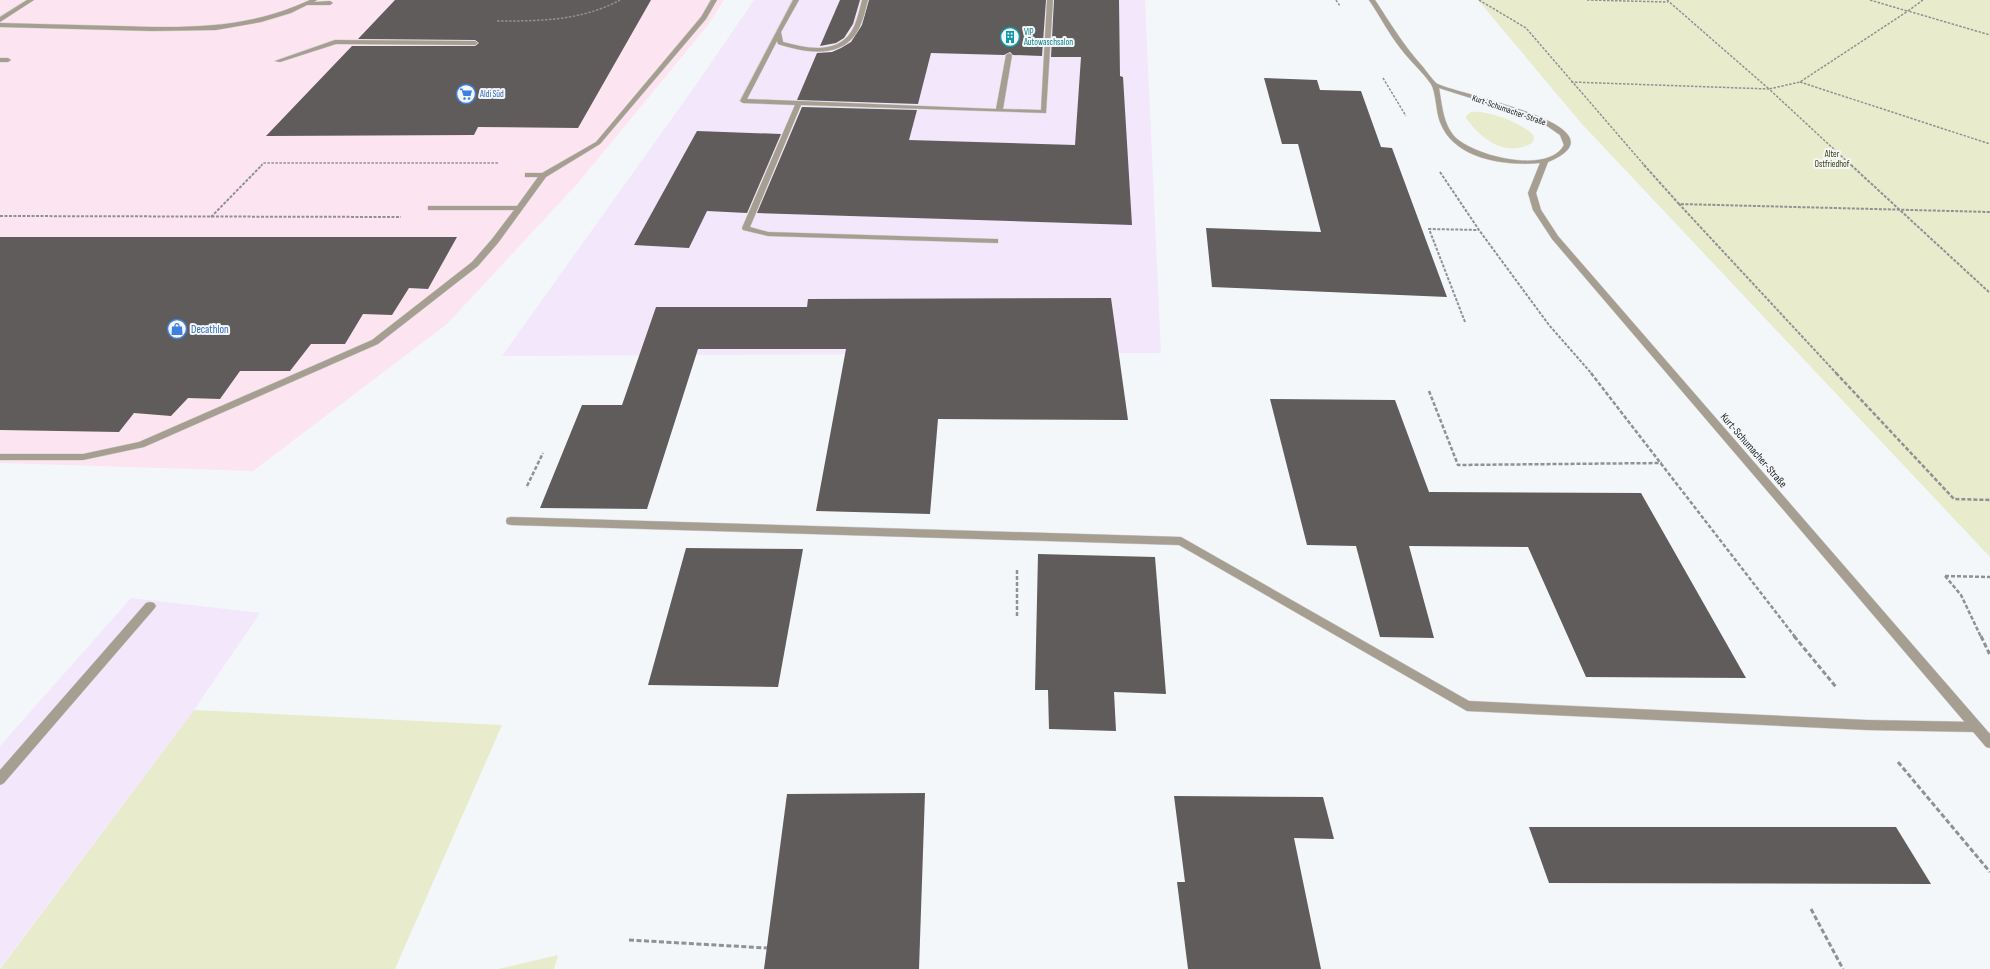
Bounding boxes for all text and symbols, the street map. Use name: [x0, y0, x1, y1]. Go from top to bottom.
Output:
building icon: VIP Autowaschsalon: [999, 26, 1021, 48]
place label: VIP Autowaschsalon: [1023, 27, 1073, 48]
supermarket icon: Aldi Süd: [455, 83, 477, 105]
place label: Aldi Süd: [479, 89, 504, 100]
street label: Kurt-Schumacher-Straße: [1470, 93, 1548, 128]
park label: Alter Ostfriedhof: [1815, 149, 1850, 170]
shop icon: Decathlon: [166, 318, 188, 340]
place label: Decathlon: [191, 323, 229, 336]
street label: Kurt-Schumacher-Straße: [1718, 410, 1790, 490]

